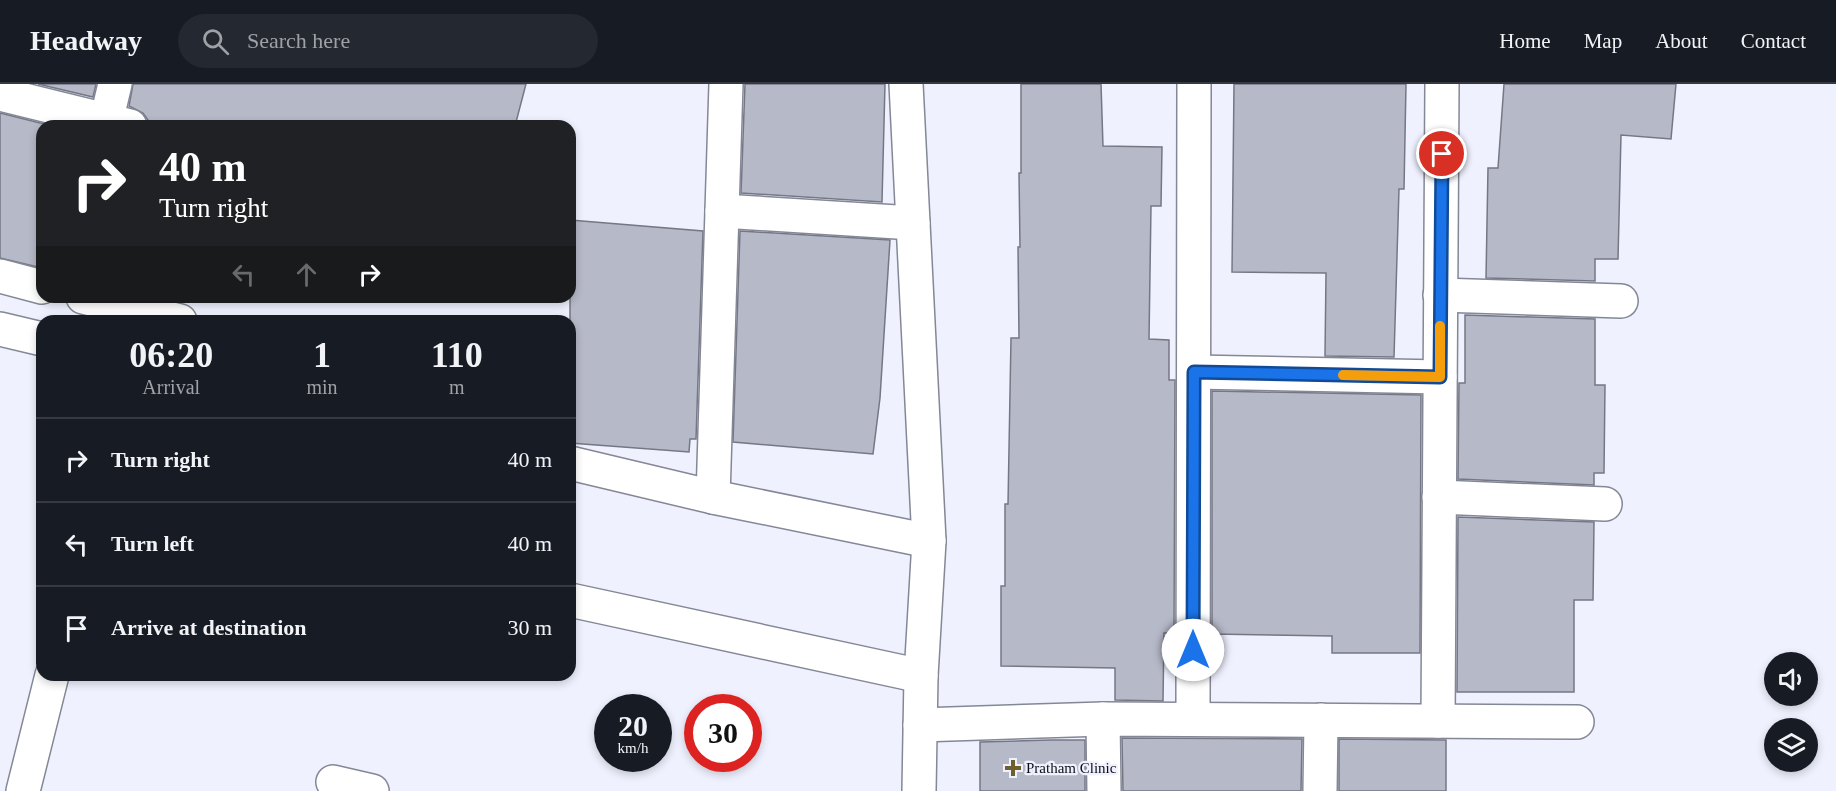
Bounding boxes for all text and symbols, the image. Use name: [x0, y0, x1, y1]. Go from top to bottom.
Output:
search box: [178, 14, 598, 68]
text: Headway: [30, 25, 142, 56]
icon: search: [199, 25, 232, 58]
text: Search here: [247, 28, 350, 53]
text: Home: [1499, 29, 1551, 53]
text: Map: [1584, 29, 1622, 53]
text: About: [1655, 29, 1708, 53]
text: Contact: [1741, 29, 1806, 53]
pin: [1416, 128, 1467, 179]
icon: arrive: [1425, 137, 1458, 170]
icon: right: [60, 144, 138, 222]
text: 40 m: [159, 144, 247, 190]
text: Turn right: [159, 193, 268, 223]
icon: left: [227, 258, 260, 291]
icon: ahead: [290, 258, 323, 291]
icon: right: [353, 258, 386, 291]
text: 06:20: [129, 335, 213, 375]
text: 1: [313, 335, 331, 375]
text: 110: [431, 335, 483, 375]
text: Arrival: [142, 376, 200, 398]
text: min: [306, 376, 338, 398]
text: m: [449, 376, 465, 398]
icon: right: [60, 444, 93, 477]
text: Turn right: [111, 447, 210, 472]
text: 40 m: [507, 447, 552, 472]
icon: left: [60, 528, 93, 561]
text: Turn left: [111, 531, 194, 556]
text: 40 m: [507, 531, 552, 556]
icon: arrive: [60, 612, 93, 645]
text: Arrive at destination: [111, 615, 307, 640]
text: 30 m: [507, 615, 552, 640]
position arrow: [1161, 618, 1225, 682]
map controls: [1764, 652, 1818, 772]
button: sound: [1764, 652, 1818, 706]
speed limit sign: 30: [684, 694, 762, 772]
text: 20: [618, 709, 648, 742]
button: layers: [1764, 718, 1818, 772]
text: km/h: [618, 740, 648, 756]
marker: Pratham Clinic: [1004, 759, 1022, 777]
place label: Pratham Clinic: [1026, 760, 1117, 776]

